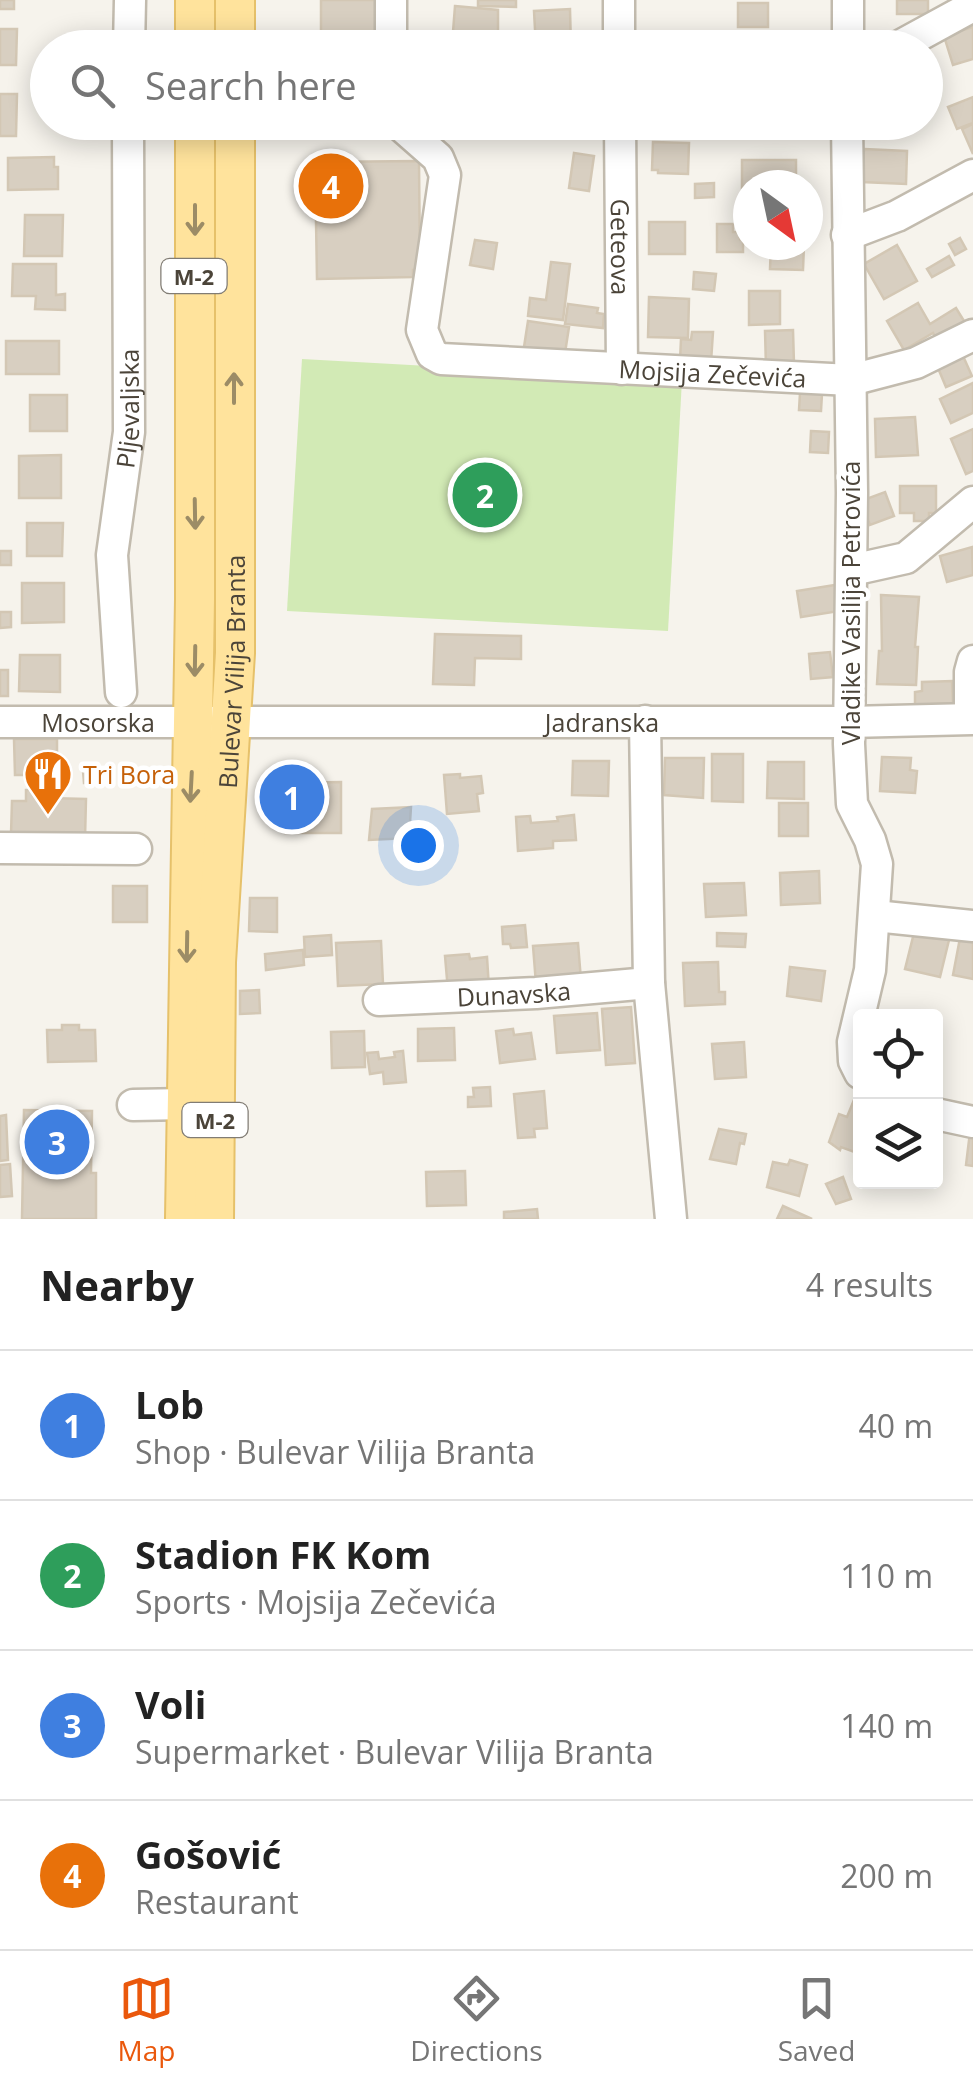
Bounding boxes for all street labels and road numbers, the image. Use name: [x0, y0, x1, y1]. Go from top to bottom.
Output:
street label: Geteova: [604, 199, 638, 295]
road number: M-2: [162, 259, 226, 293]
street label: Pljevaljska: [107, 349, 147, 470]
street label: Mojsija Zečevića: [618, 351, 807, 395]
street label: Vladike Vasilija Petrovića: [833, 461, 867, 745]
street label: Bulevar Vilija Branta: [210, 555, 252, 789]
street label: Mosorska: [41, 705, 155, 739]
street label: Jadranska: [543, 705, 659, 739]
street label: Dunavska: [456, 973, 572, 1014]
road number: M-2: [182, 1103, 248, 1137]

